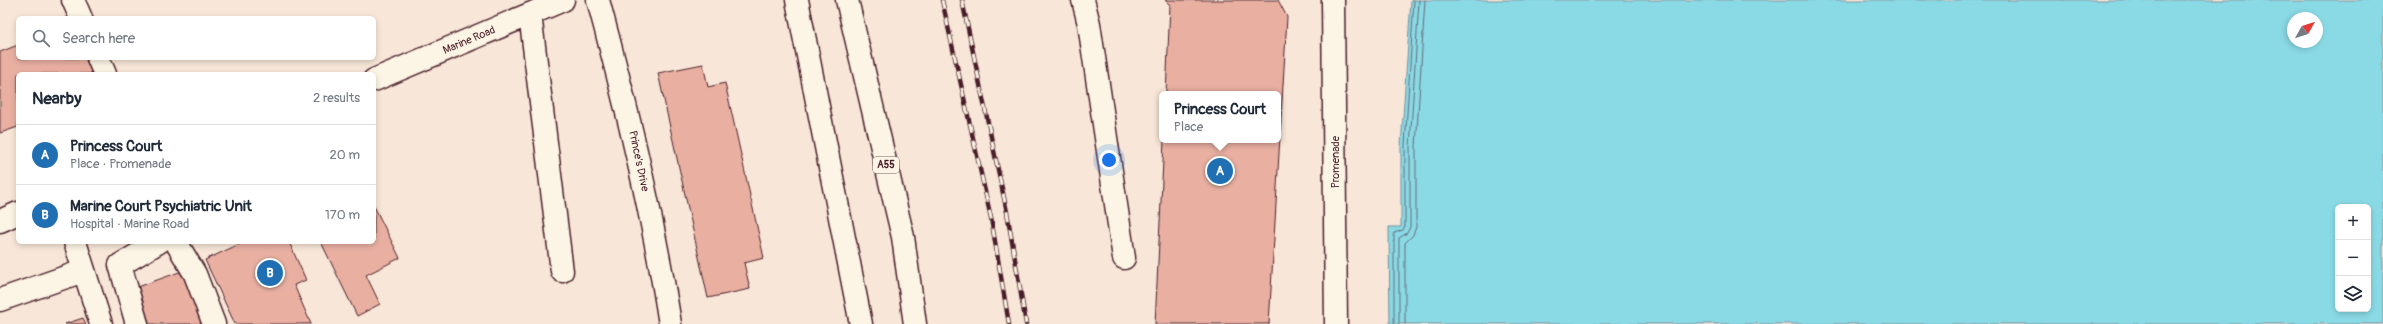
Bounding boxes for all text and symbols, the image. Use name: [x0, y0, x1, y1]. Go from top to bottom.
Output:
north arrow: [2287, 12, 2323, 48]
search box: [16, 16, 376, 60]
street label: Marine Road: [441, 23, 497, 57]
icon: search: [30, 27, 52, 49]
text: Search here: [62, 29, 135, 48]
text: Nearby: [32, 88, 81, 109]
text: 2 results: [313, 90, 360, 106]
popup: [1159, 91, 1281, 143]
text: Princess Court: [1174, 100, 1266, 119]
text: Place: [1174, 119, 1203, 135]
street label: Prince's Drive: [626, 129, 652, 193]
street label: Promenade: [1329, 135, 1342, 188]
text: Princess Court: [70, 137, 162, 156]
text: A: [41, 147, 49, 163]
text: 20 m: [329, 147, 360, 163]
your location: [1099, 150, 1119, 170]
text: Place · Promenade: [70, 156, 171, 172]
pin: A: [1207, 156, 1233, 186]
road number: A55: [873, 157, 899, 173]
text: Marine Court Psychiatric Unit: [70, 197, 252, 216]
map controls: [2335, 204, 2371, 312]
button: +: [2335, 204, 2371, 240]
text: B: [41, 207, 49, 223]
text: 170 m: [325, 207, 360, 223]
text: Hospital · Marine Road: [70, 216, 189, 232]
button: −: [2335, 240, 2371, 276]
pin: B: [257, 258, 283, 288]
button: layers: [2335, 276, 2371, 312]

